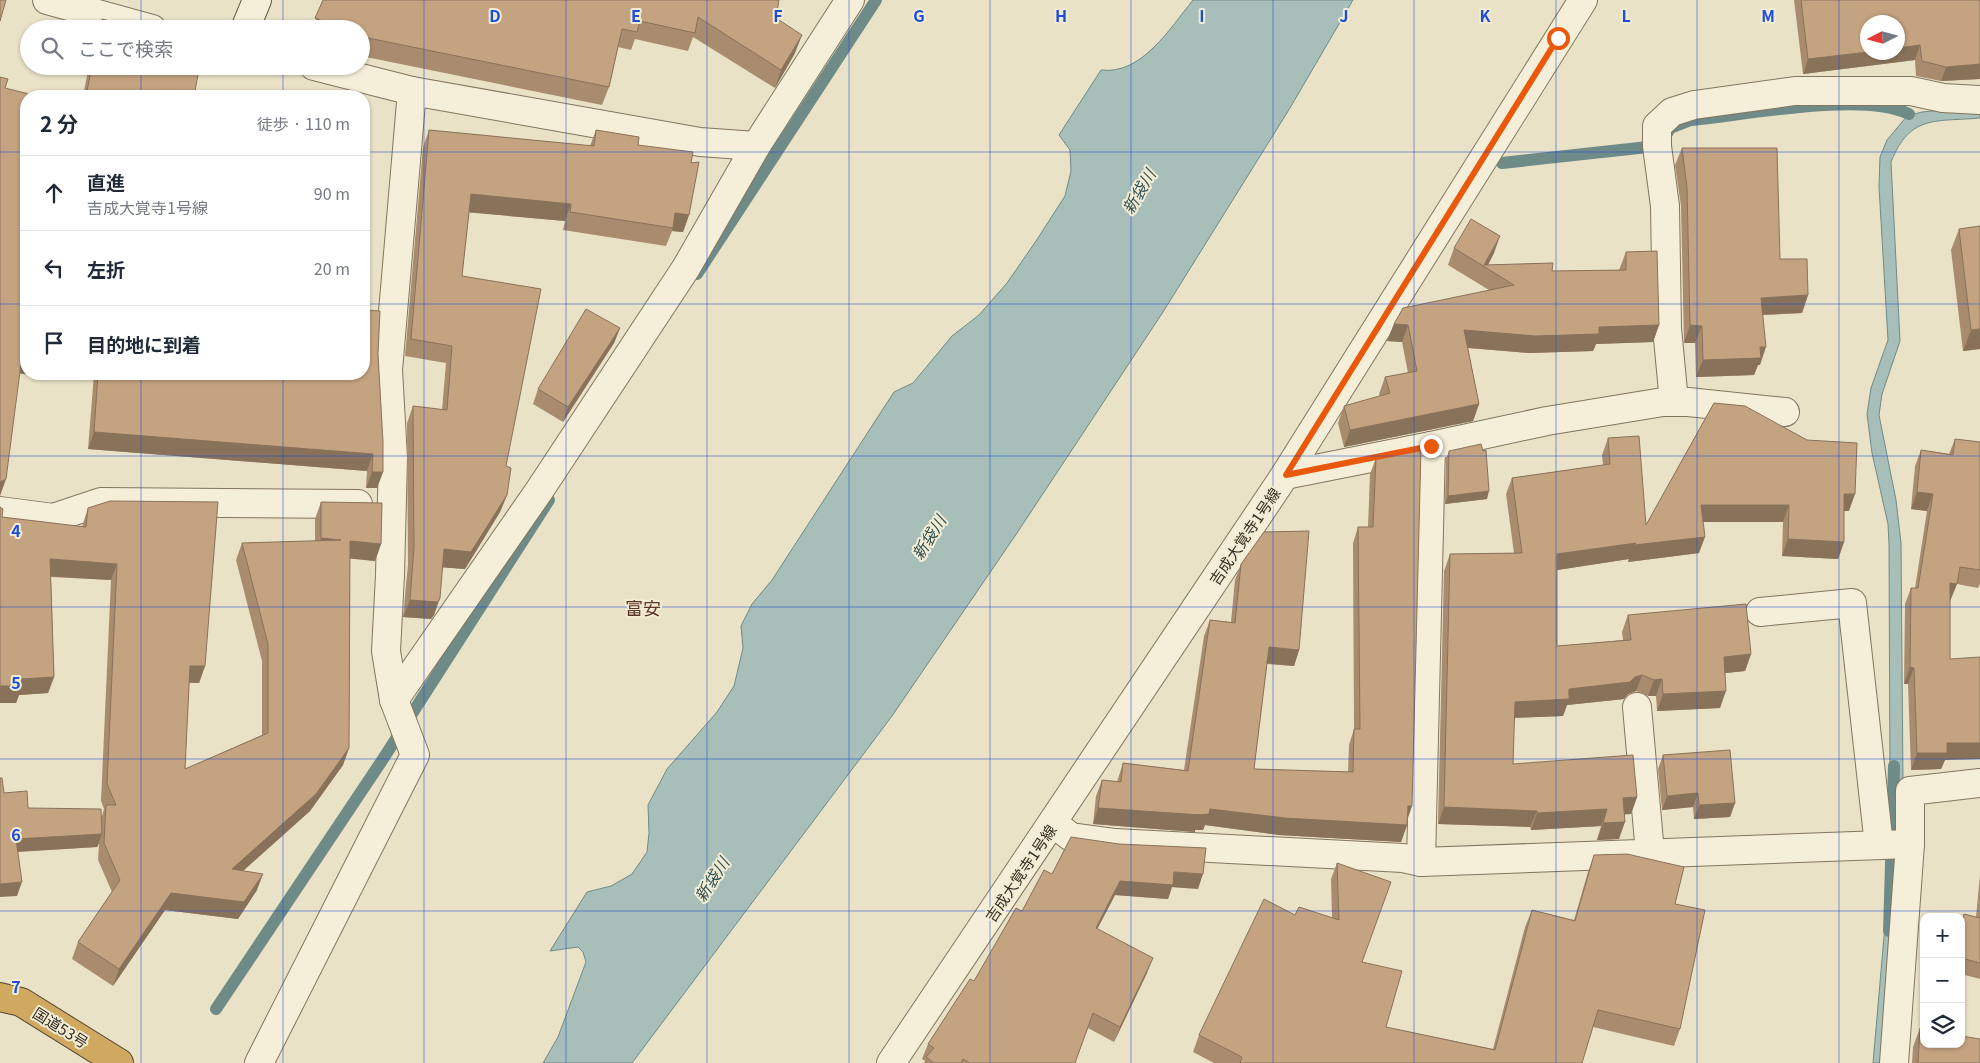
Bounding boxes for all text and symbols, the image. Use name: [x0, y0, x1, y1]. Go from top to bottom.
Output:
text: D: [489, 3, 501, 27]
text: E: [631, 3, 641, 27]
text: F: [773, 3, 783, 27]
text: G: [913, 3, 925, 27]
text: H: [1055, 3, 1067, 27]
text: I: [1199, 3, 1205, 27]
text: J: [1339, 3, 1349, 27]
text: K: [1480, 3, 1492, 27]
text: L: [1621, 3, 1631, 27]
text: M: [1761, 3, 1775, 27]
north arrow: [1860, 15, 1905, 60]
search box: [20, 20, 370, 75]
route start: [1547, 27, 1570, 50]
icon: search: [38, 34, 66, 62]
text: ここで検索: [78, 34, 173, 61]
text: 2 分: [40, 108, 78, 138]
text: 徒歩 · 110 m: [257, 111, 350, 135]
water label: 新袋川: [1115, 163, 1162, 218]
text: 直進: [87, 168, 125, 195]
icon: ahead: [40, 179, 68, 207]
text: 90 m: [314, 181, 350, 205]
text: 吉成大覚寺1号線: [87, 195, 208, 219]
icon: left: [40, 254, 68, 282]
text: 左折: [87, 255, 125, 282]
text: 20 m: [314, 256, 350, 280]
icon: arrive: [40, 329, 68, 357]
text: 目的地に到着: [87, 330, 201, 357]
route end: [1420, 435, 1443, 458]
street label: 吉成大覚寺1号線: [1204, 483, 1284, 589]
water label: 新袋川: [905, 509, 952, 564]
text: 4: [11, 518, 21, 542]
district label: 富安: [625, 594, 661, 620]
text: 5: [11, 670, 21, 694]
street label: 吉成大覚寺1号線: [980, 820, 1060, 926]
text: 6: [11, 822, 21, 846]
water label: 新袋川: [688, 851, 735, 906]
map controls: [1920, 913, 1965, 1048]
button: +: [1920, 913, 1965, 958]
button: −: [1920, 958, 1965, 1003]
text: 7: [11, 974, 21, 998]
street label: 国道53号: [29, 1002, 93, 1052]
button: layers: [1920, 1003, 1965, 1048]

